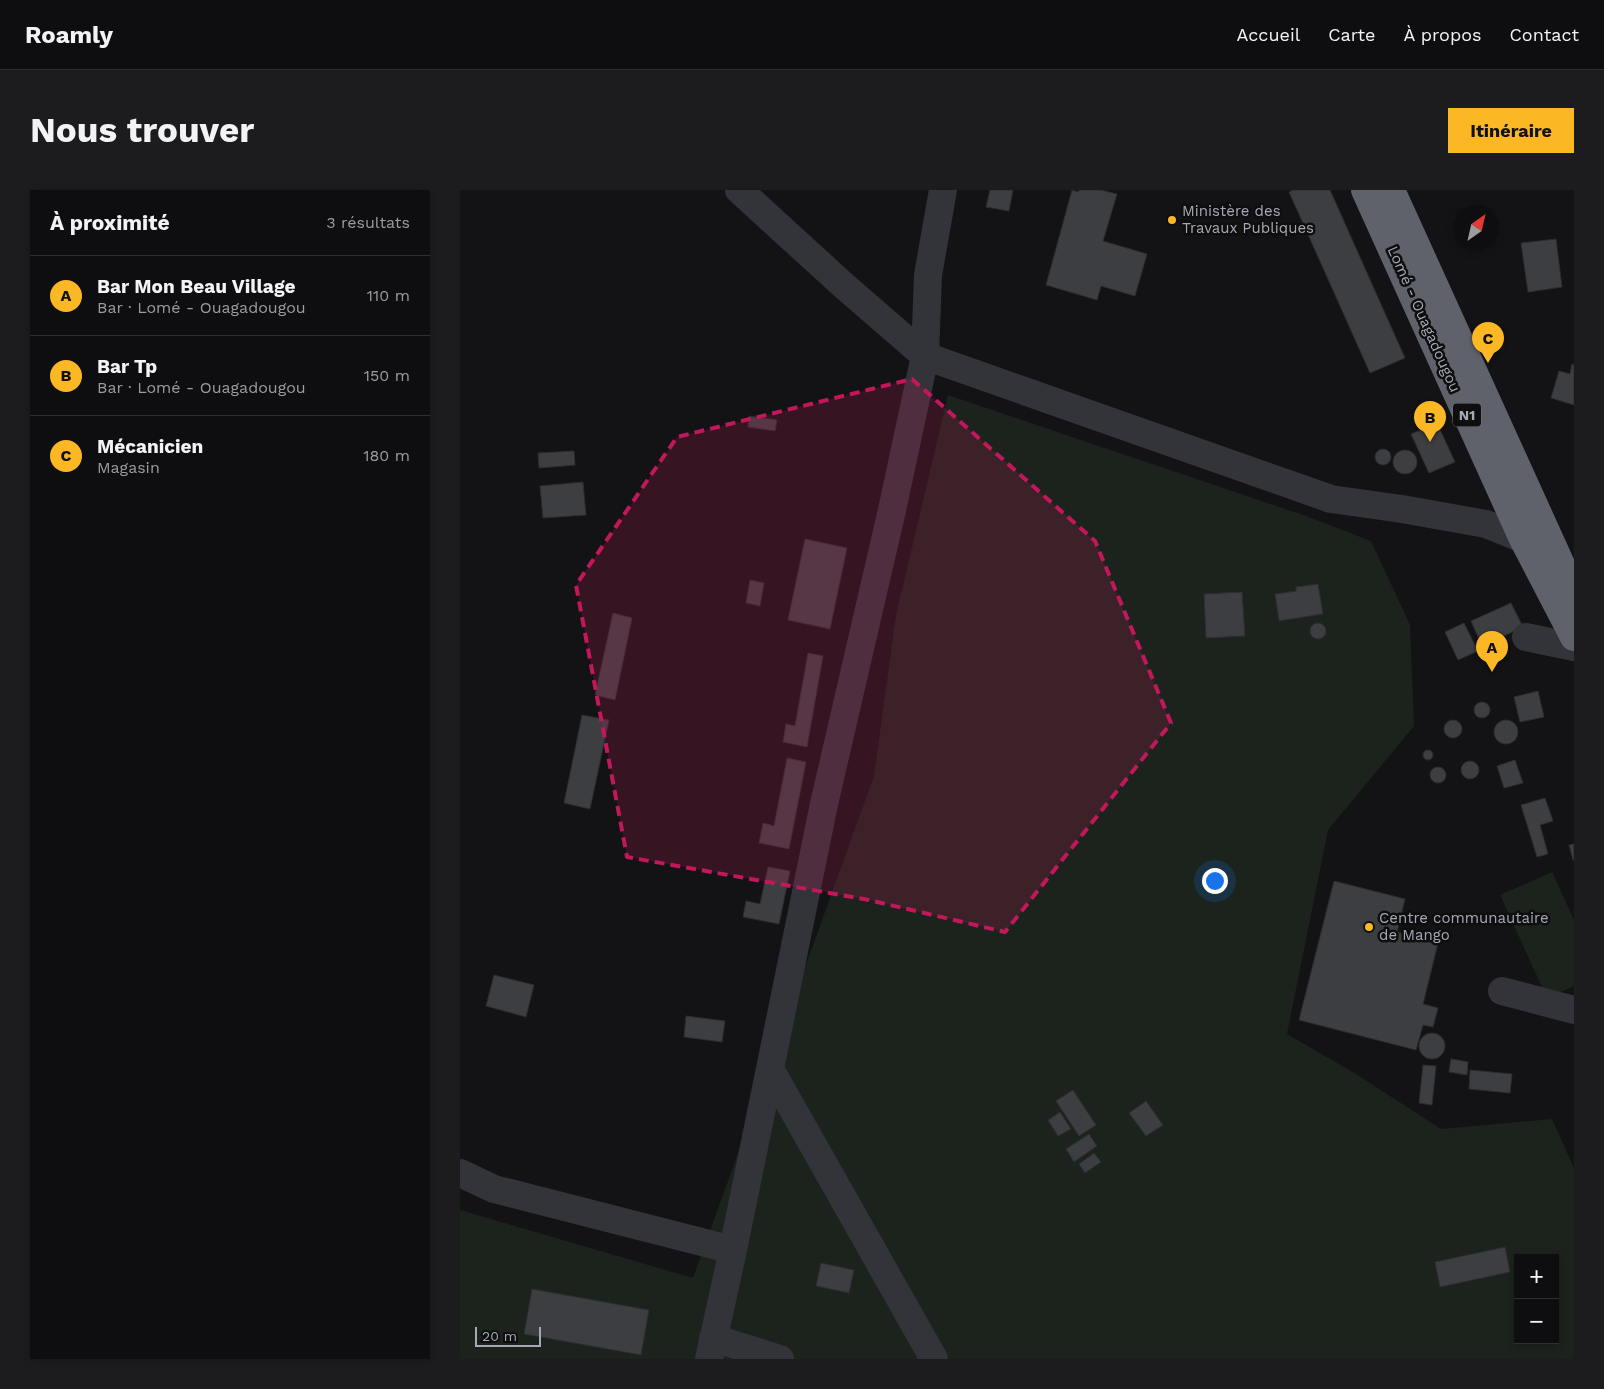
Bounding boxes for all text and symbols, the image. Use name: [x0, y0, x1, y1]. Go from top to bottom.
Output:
text: Roamly: [25, 21, 113, 49]
text: Accueil: [1237, 24, 1300, 45]
text: Carte: [1328, 24, 1375, 45]
text: À propos: [1403, 24, 1481, 45]
text: Contact: [1509, 24, 1579, 45]
button: Itinéraire: [1448, 108, 1574, 153]
text: Nous trouver: [30, 109, 254, 151]
place label: Ministère des Travaux Publiques: [1182, 202, 1314, 237]
north arrow: [1454, 205, 1499, 250]
text: À proximité: [50, 210, 170, 235]
text: 3 résultats: [326, 213, 410, 232]
marker: Ministère des Travaux Publiques: [1166, 214, 1178, 226]
street label: Lomé - Ouagadougou: [1384, 243, 1464, 395]
text: Bar Mon Beau Village: [97, 275, 296, 298]
text: A: [61, 286, 71, 305]
text: 110 m: [367, 286, 410, 305]
text: Bar · Lomé - Ouagadougou: [97, 298, 306, 317]
pin: C: [1472, 322, 1504, 363]
text: Bar Tp: [97, 355, 157, 378]
text: B: [61, 366, 71, 385]
text: 150 m: [364, 366, 410, 385]
text: Bar · Lomé - Ouagadougou: [97, 378, 306, 397]
pin: B: [1414, 401, 1446, 442]
road number: N1: [1453, 404, 1481, 426]
text: Mécanicien: [97, 435, 203, 458]
text: C: [61, 446, 71, 465]
text: 180 m: [363, 446, 410, 465]
text: Magasin: [97, 458, 160, 477]
pin: A: [1476, 631, 1508, 672]
your location: [1202, 868, 1228, 894]
place label: Centre communautaire de Mango: [1379, 909, 1549, 944]
marker: Centre communautaire de Mango: [1363, 921, 1375, 933]
map controls: [1514, 1254, 1559, 1344]
button: +: [1514, 1254, 1559, 1299]
button: −: [1514, 1299, 1559, 1344]
scale bar: [475, 1324, 541, 1347]
text: 20 m: [482, 1328, 517, 1344]

